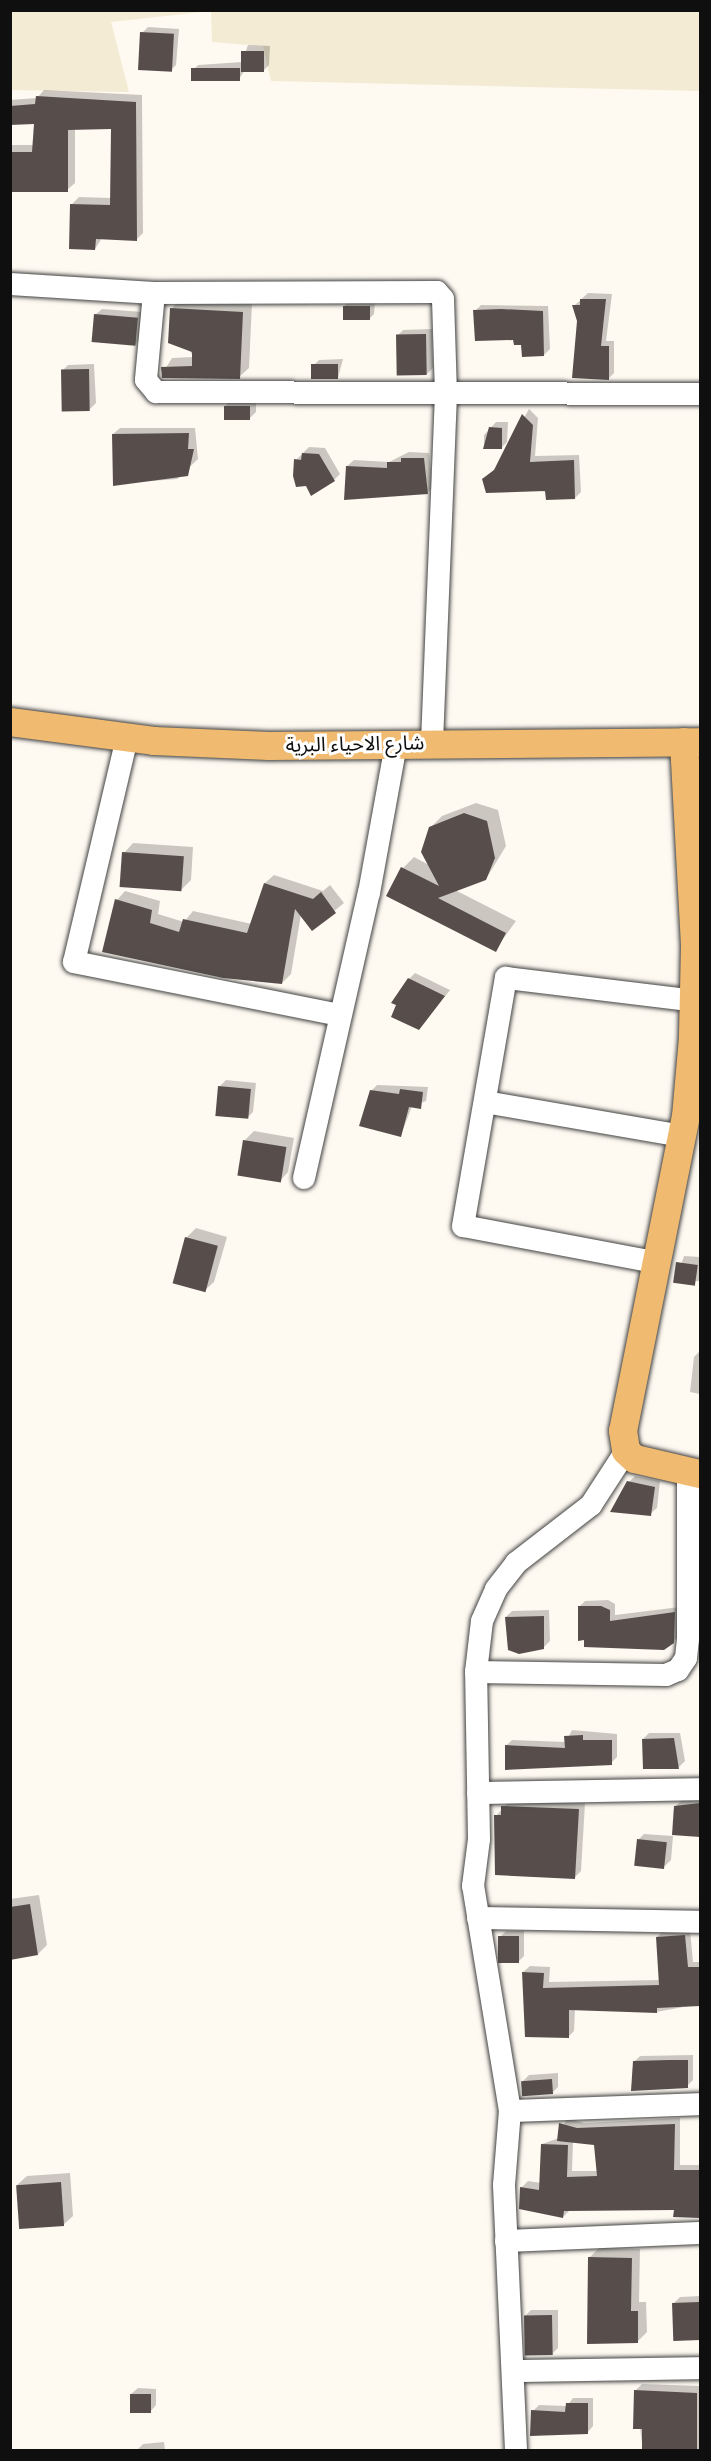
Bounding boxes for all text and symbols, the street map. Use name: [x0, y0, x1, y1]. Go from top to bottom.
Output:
street label: شارع الاحياء البرية: [286, 732, 424, 758]

